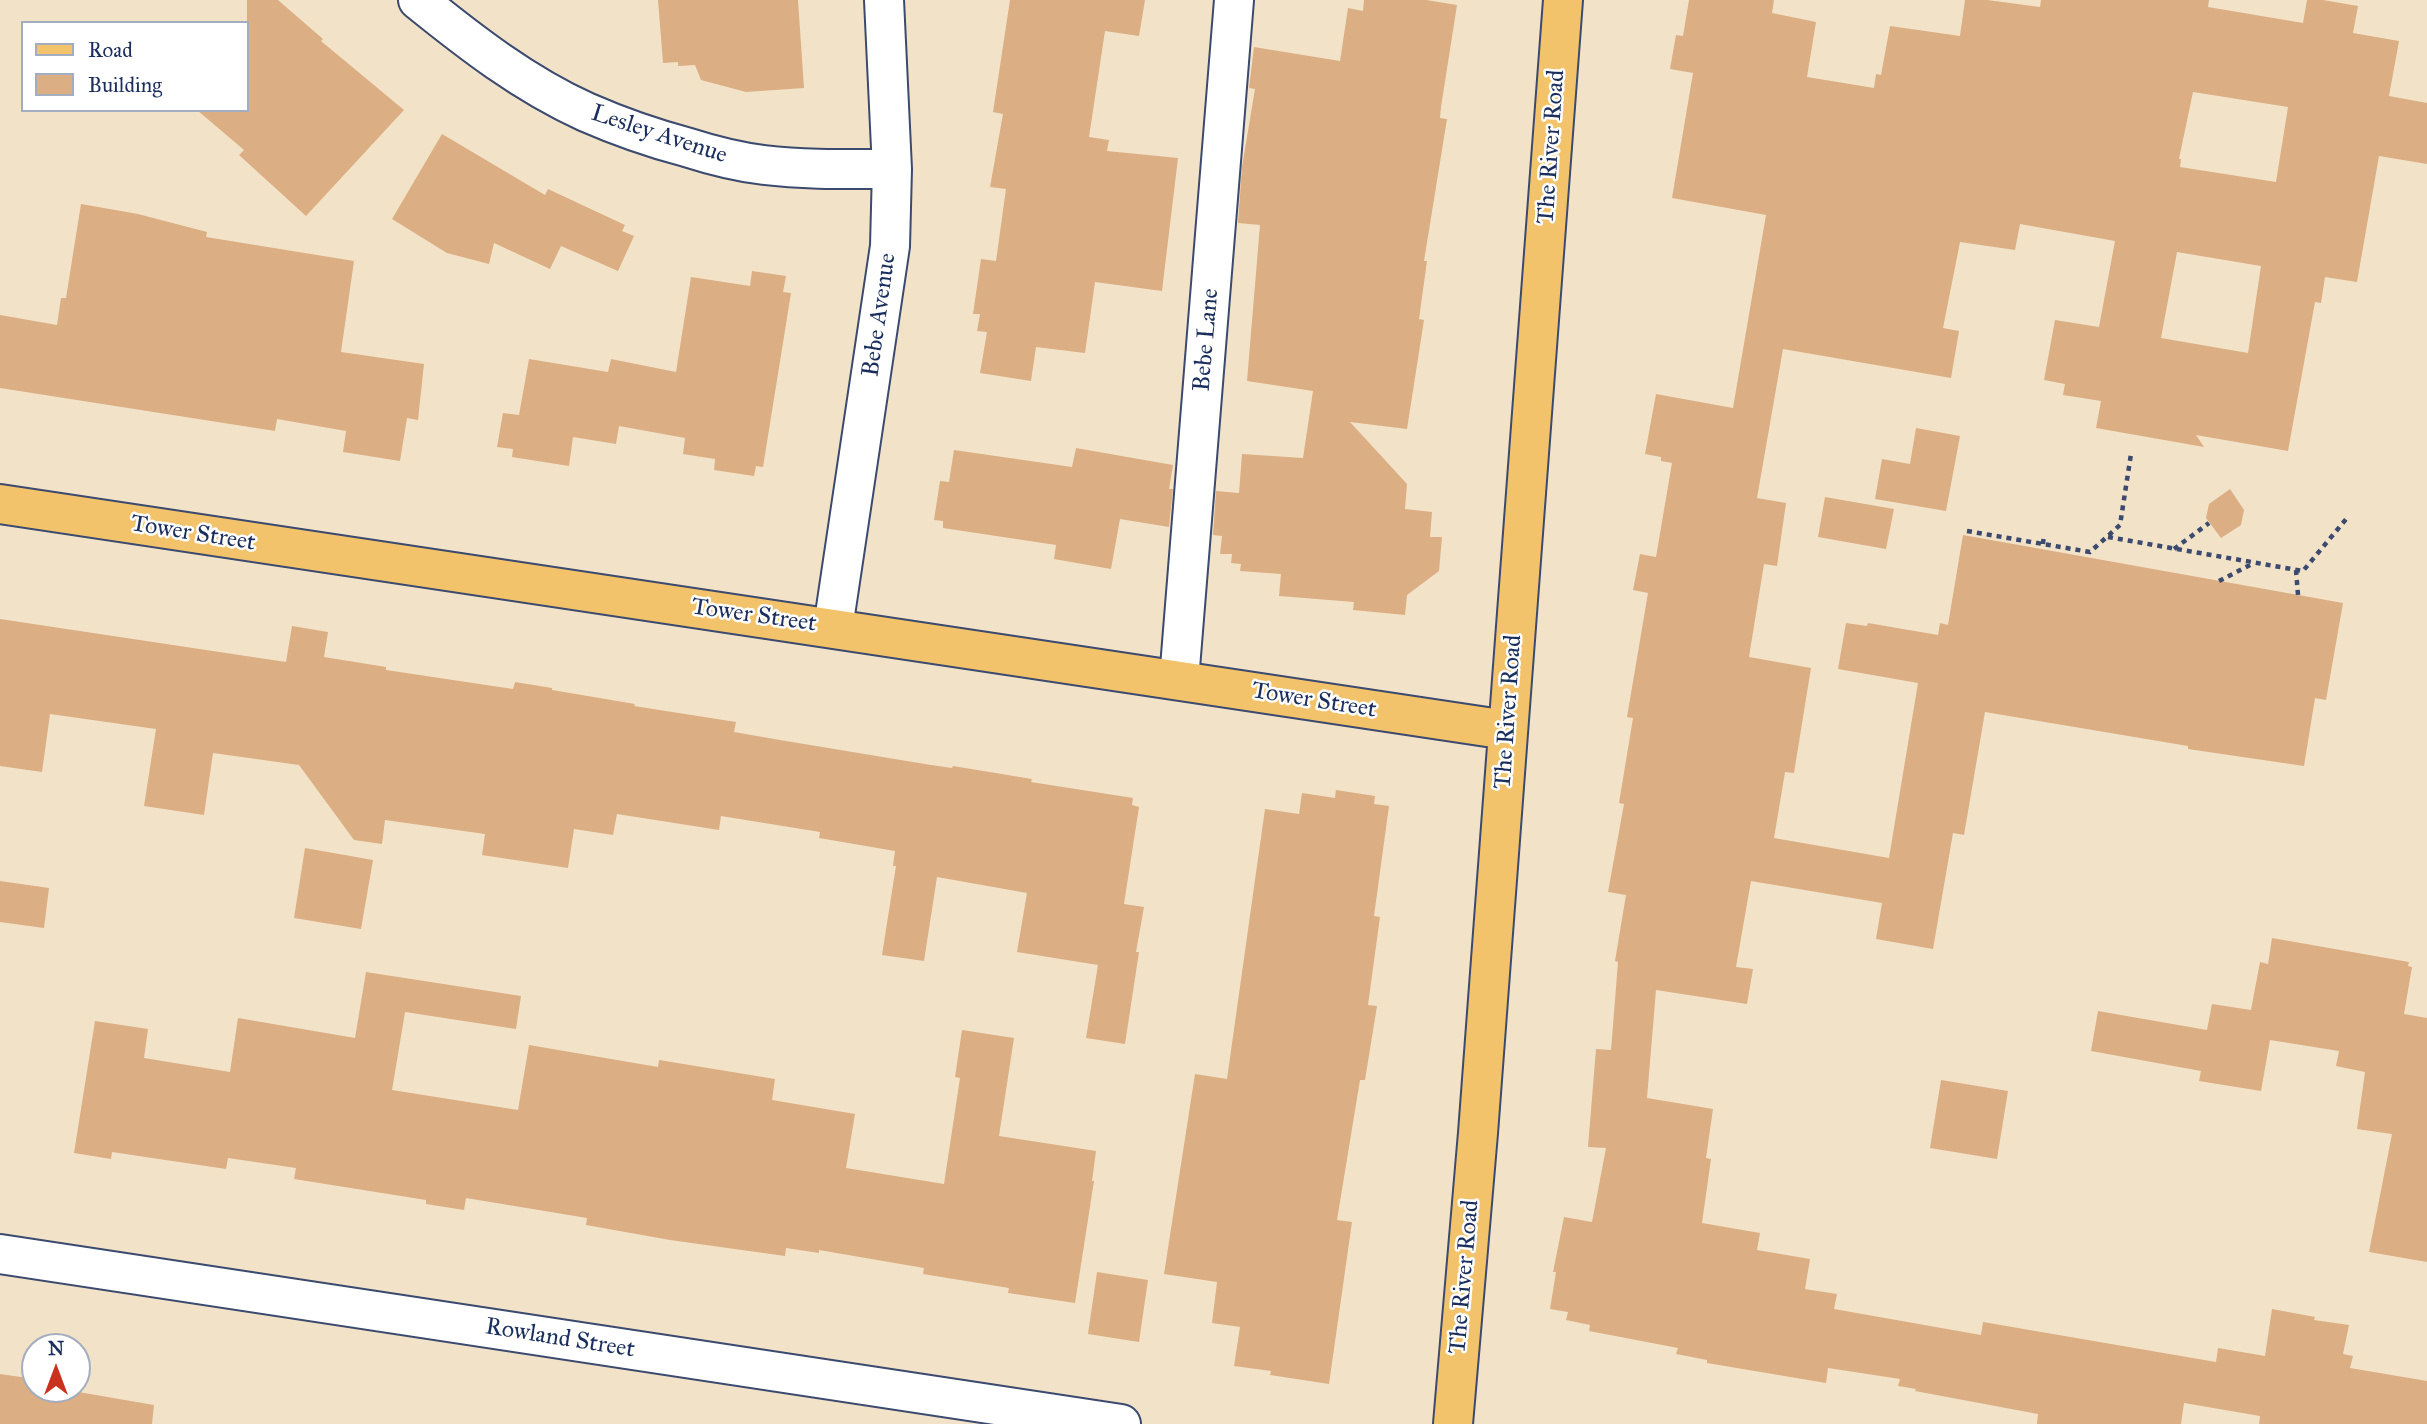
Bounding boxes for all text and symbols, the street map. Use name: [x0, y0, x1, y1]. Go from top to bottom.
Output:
legend: [21, 21, 248, 112]
text: Road: [88, 37, 133, 63]
street label: The River Road: [1532, 69, 1572, 225]
text: Building: [88, 72, 162, 98]
street label: Lesley Avenue: [587, 99, 731, 171]
street label: Bebe Avenue: [857, 251, 903, 379]
street label: Bebe Lane: [1188, 287, 1226, 393]
street label: Tower Street: [129, 510, 257, 558]
street label: Tower Street: [690, 593, 818, 639]
street label: The River Road: [1489, 634, 1529, 790]
street label: Tower Street: [1250, 677, 1378, 725]
street label: The River Road: [1444, 1199, 1486, 1355]
street label: Rowland Street: [483, 1313, 637, 1365]
north arrow: [21, 1333, 91, 1403]
text: N: [48, 1337, 64, 1360]

